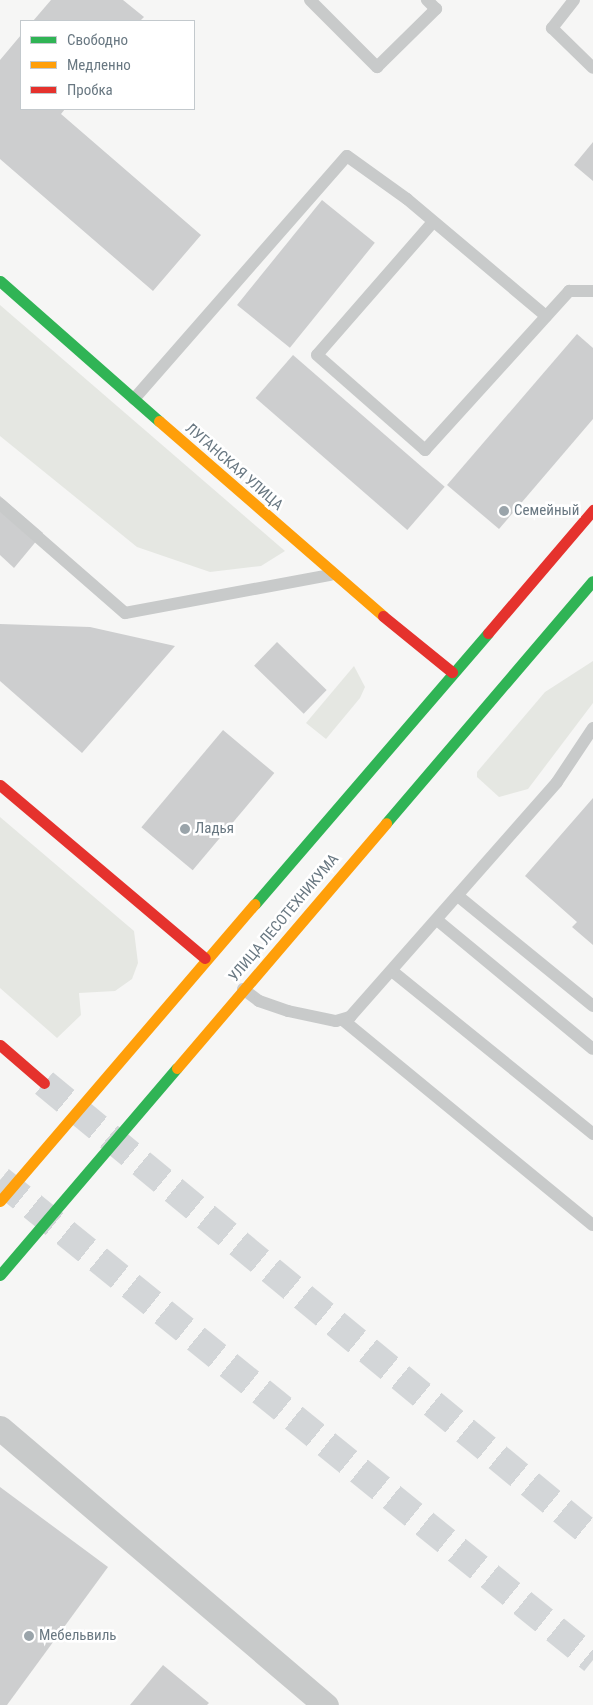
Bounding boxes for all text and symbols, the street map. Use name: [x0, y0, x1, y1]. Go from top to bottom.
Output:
legend: [20, 20, 195, 110]
text: Свободно: [67, 31, 128, 49]
text: Медленно: [67, 56, 131, 74]
text: Пробка: [67, 81, 113, 99]
street label: ЛУГАНСКАЯ УЛИЦА: [182, 420, 286, 514]
place label: Семейный: [514, 502, 579, 520]
marker: Семейный: [498, 505, 510, 517]
place label: Ладья: [195, 820, 234, 838]
marker: Ладья: [179, 823, 191, 835]
street label: УЛИЦА ЛЕСОТЕХНИКУМА: [225, 851, 343, 985]
place label: Мебельвиль: [39, 1627, 117, 1645]
marker: Мебельвиль: [23, 1630, 35, 1642]

